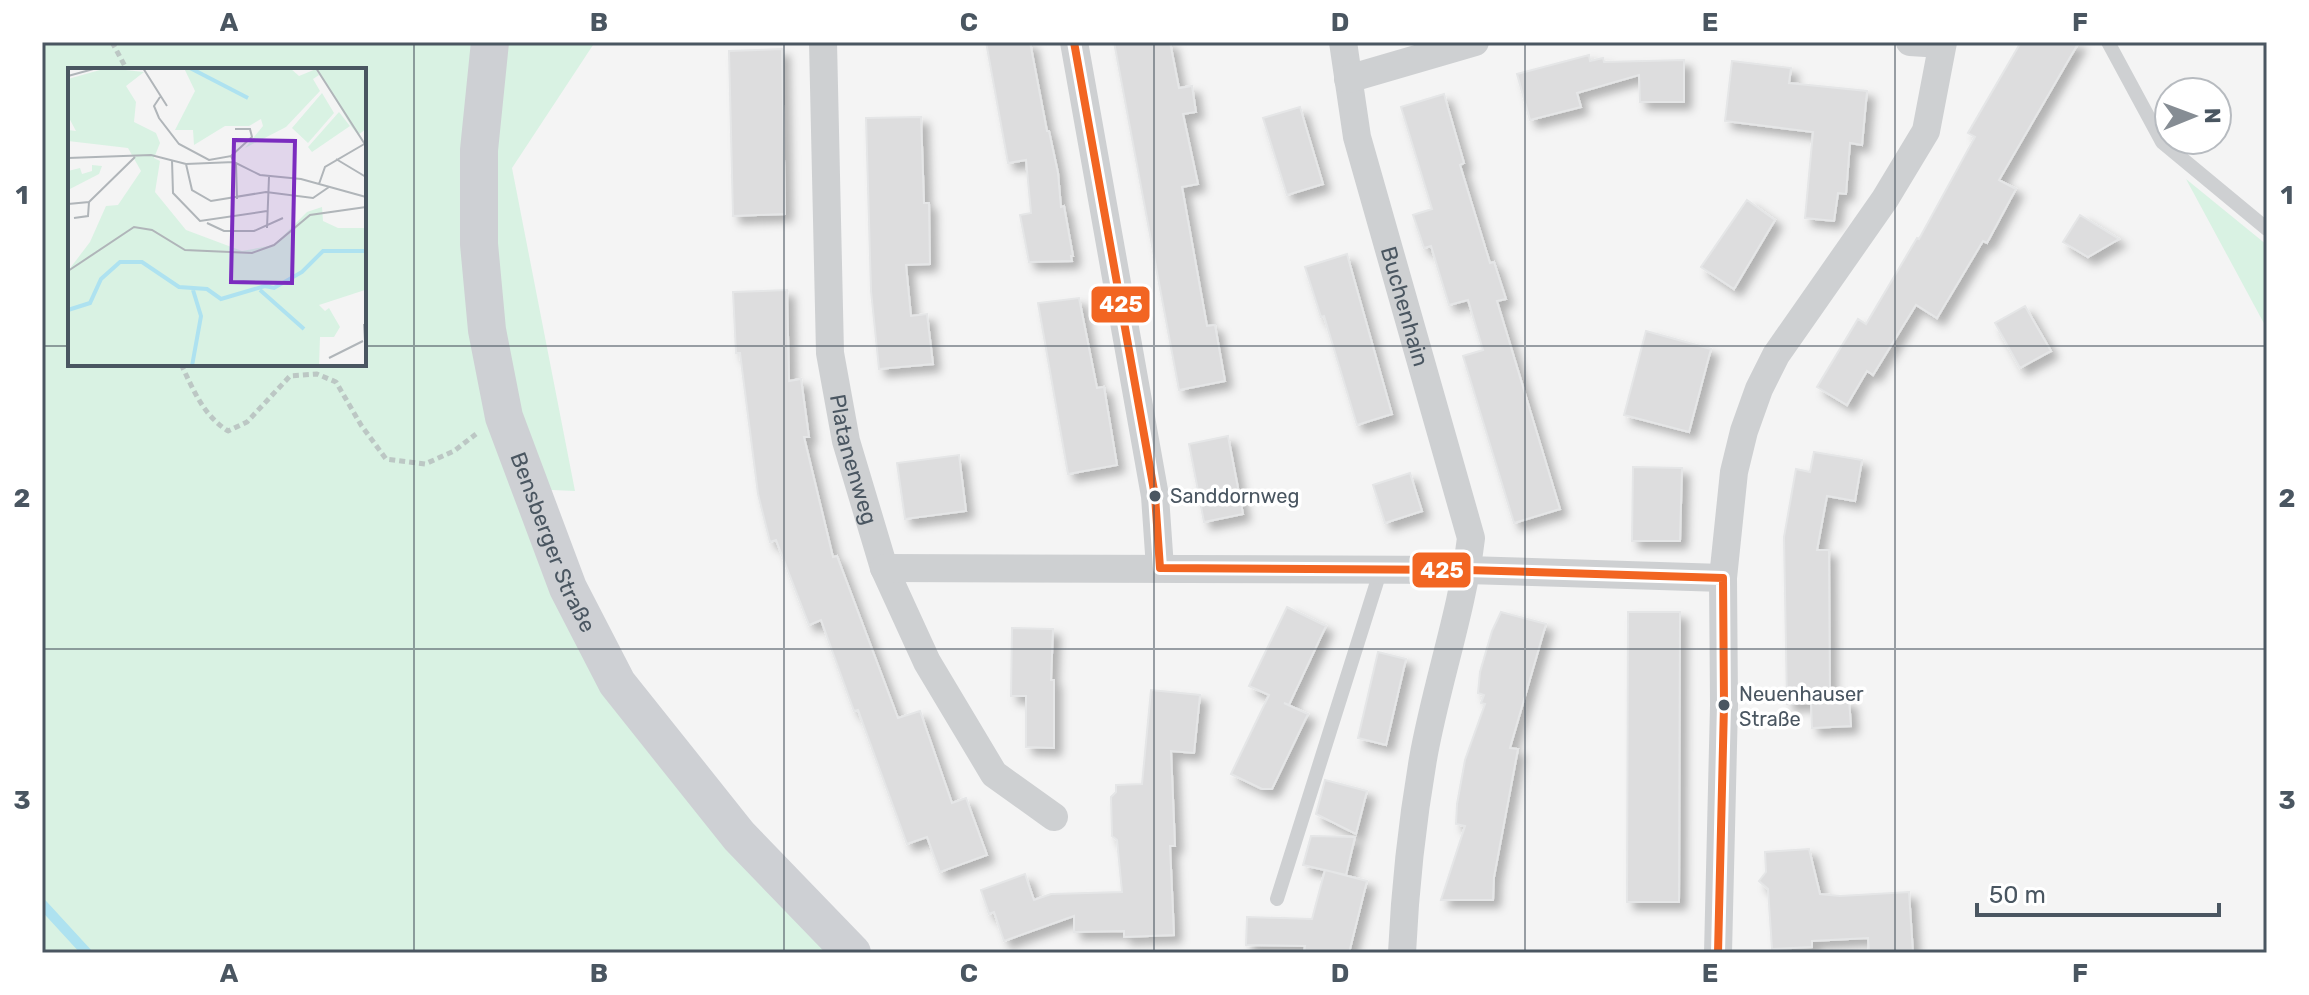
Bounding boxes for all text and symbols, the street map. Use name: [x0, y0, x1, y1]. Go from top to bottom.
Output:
text: A: [220, 7, 239, 38]
text: B: [590, 7, 608, 38]
text: C: [960, 7, 978, 38]
text: D: [1331, 7, 1349, 38]
text: E: [1702, 7, 1718, 38]
text: F: [2072, 7, 2088, 38]
inset map: [68, 68, 366, 366]
north arrow: [2153, 76, 2233, 156]
text: N: [2199, 108, 2226, 124]
text: 1: [16, 180, 28, 211]
text: 1: [2281, 180, 2293, 211]
street label: Buchenhain: [1375, 243, 1435, 369]
line badge: 425: [1090, 285, 1151, 324]
text: 425: [1099, 291, 1143, 318]
street label: Platanenweg: [824, 392, 884, 528]
street label: Bensberger Straße: [505, 448, 602, 637]
text: 2: [14, 483, 30, 514]
text: 2: [2279, 483, 2295, 514]
place label: Sanddornweg: [1170, 484, 1299, 508]
marker: Sanddornweg: [1147, 488, 1163, 504]
line badge: 425: [1411, 551, 1472, 589]
text: 425: [1420, 557, 1464, 584]
place label: Neuenhauser Straße: [1739, 682, 1864, 731]
marker: Neuenhauser Straße: [1716, 697, 1732, 713]
text: 3: [13, 785, 31, 816]
text: 3: [2278, 785, 2296, 816]
scale bar: [1977, 867, 2219, 917]
text: 50 m: [1989, 881, 2046, 909]
text: A: [220, 958, 239, 989]
text: B: [590, 958, 608, 989]
text: C: [960, 958, 978, 989]
text: D: [1331, 958, 1349, 989]
text: E: [1702, 958, 1718, 989]
text: F: [2072, 958, 2088, 989]

